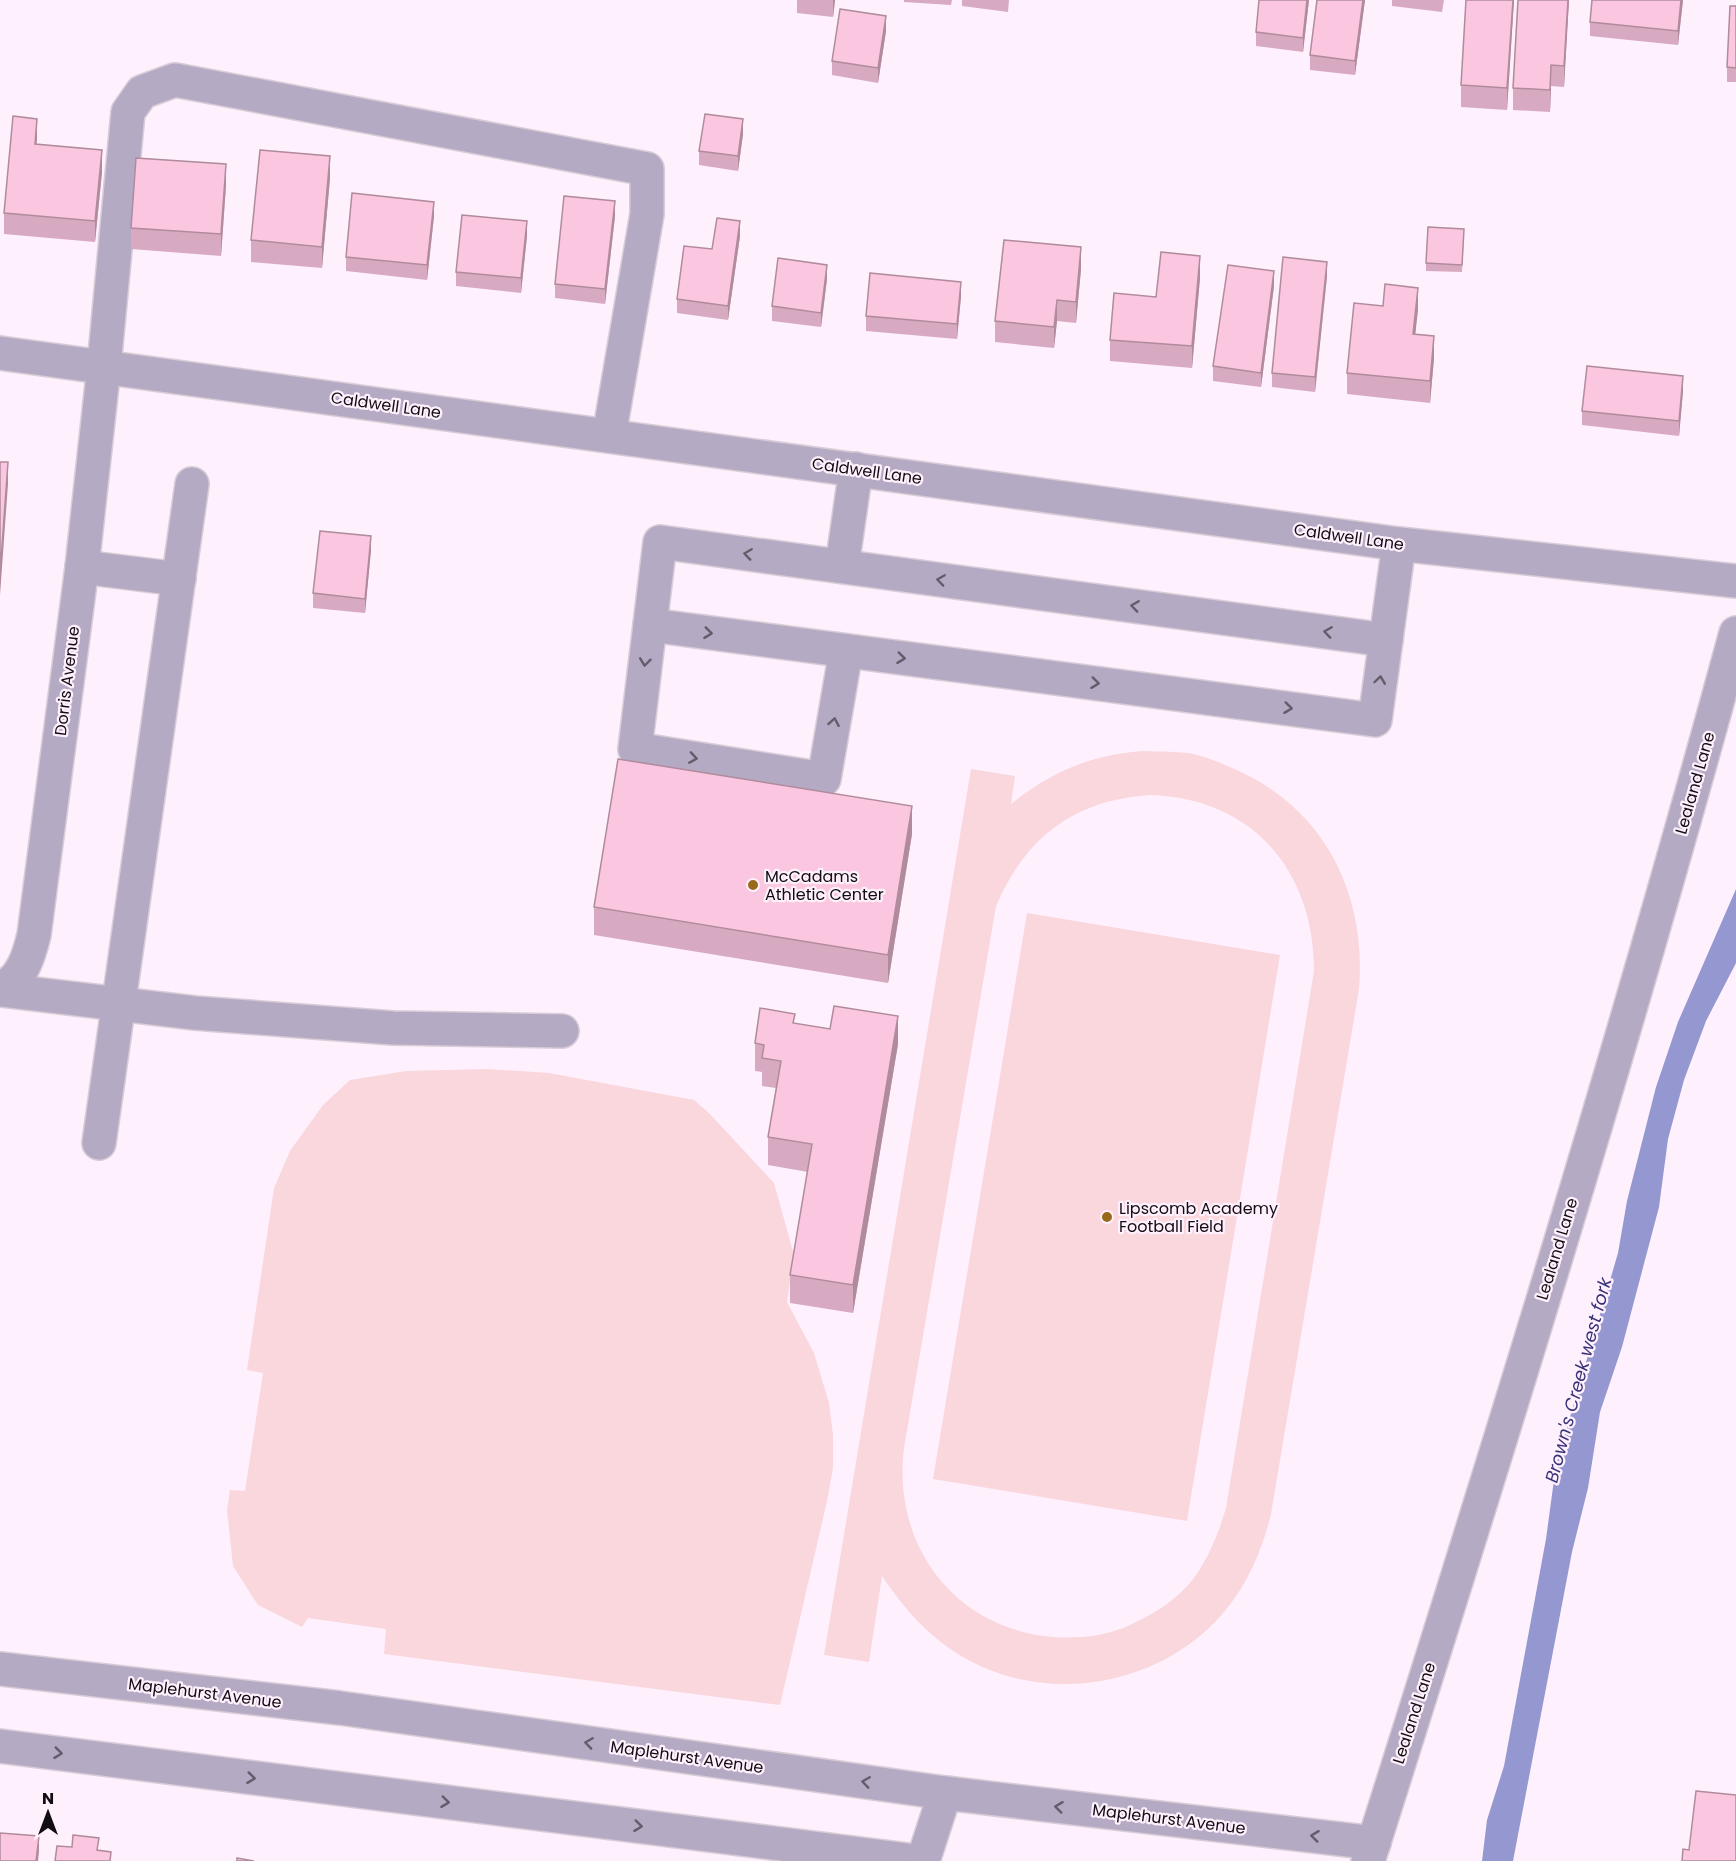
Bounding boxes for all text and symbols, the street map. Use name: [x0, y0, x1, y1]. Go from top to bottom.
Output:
street label: Caldwell Lane: [329, 386, 443, 424]
street label: Caldwell Lane: [810, 452, 924, 490]
street label: Caldwell Lane: [1292, 518, 1406, 556]
one-way arrow: [744, 548, 753, 560]
one-way arrow: [937, 574, 946, 586]
one-way arrow: [1130, 600, 1139, 613]
street label: Dorris Avenue: [49, 625, 85, 737]
one-way arrow: [703, 626, 712, 638]
one-way arrow: [1323, 627, 1332, 639]
one-way arrow: [897, 651, 906, 664]
one-way arrow: [640, 658, 652, 667]
one-way arrow: [1374, 675, 1386, 685]
one-way arrow: [1090, 677, 1099, 689]
one-way arrow: [1283, 702, 1293, 714]
one-way arrow: [827, 717, 840, 727]
street label: Lealand Lane: [1669, 729, 1721, 837]
one-way arrow: [687, 751, 697, 764]
place label: McCadams Athletic Center: [765, 865, 884, 906]
marker: McCadams Athletic Center: [746, 878, 760, 892]
street label: Lealand Lane: [1531, 1195, 1583, 1303]
place label: Lipscomb Academy Football Field: [1119, 1197, 1278, 1238]
marker: Lipscomb Academy Football Field: [1100, 1210, 1114, 1224]
water label: Brown's Creek west fork: [1539, 1274, 1618, 1485]
street label: Lealand Lane: [1387, 1659, 1441, 1767]
street label: Maplehurst Avenue: [127, 1672, 283, 1714]
street label: Maplehurst Avenue: [609, 1735, 765, 1779]
one-way arrow: [585, 1738, 594, 1750]
one-way arrow: [53, 1747, 63, 1759]
one-way arrow: [247, 1771, 256, 1784]
one-way arrow: [861, 1777, 870, 1789]
north arrow: [18, 1783, 78, 1843]
text: N: [42, 1787, 54, 1810]
one-way arrow: [440, 1795, 450, 1808]
street label: Maplehurst Avenue: [1091, 1798, 1247, 1840]
one-way arrow: [1055, 1801, 1064, 1813]
one-way arrow: [634, 1820, 643, 1832]
one-way arrow: [1311, 1831, 1320, 1843]

